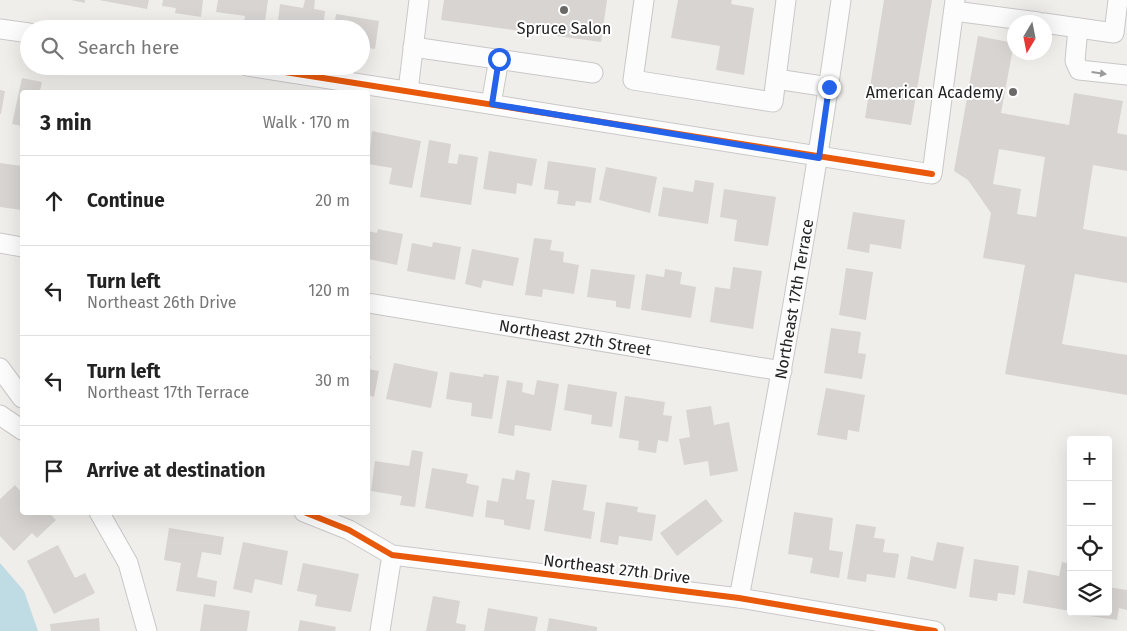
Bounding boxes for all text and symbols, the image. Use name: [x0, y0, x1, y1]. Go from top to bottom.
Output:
marker: Spruce Salon: [558, 4, 570, 16]
north arrow: [1007, 15, 1052, 60]
place label: Spruce Salon: [517, 19, 611, 38]
search box: [20, 20, 370, 75]
icon: search: [38, 34, 66, 62]
text: Search here: [78, 36, 179, 59]
route start: [488, 48, 511, 71]
one-way arrow: [1091, 69, 1107, 77]
route end: [818, 76, 841, 99]
place label: American Academy: [866, 83, 1003, 102]
marker: American Academy: [1007, 86, 1019, 98]
text: 3 min: [40, 110, 92, 136]
text: Walk · 170 m: [263, 113, 350, 132]
icon: ahead: [40, 187, 68, 215]
text: Continue: [87, 189, 165, 212]
text: 20 m: [315, 191, 350, 210]
street label: Northeast 17th Terrace: [770, 217, 817, 381]
text: Turn left: [87, 270, 161, 293]
icon: left: [40, 277, 68, 305]
text: 120 m: [308, 281, 350, 300]
text: Northeast 26th Drive: [87, 293, 237, 312]
street label: Northeast 27th Street: [498, 315, 653, 359]
text: Turn left: [87, 360, 161, 383]
icon: left: [40, 367, 68, 395]
text: 30 m: [315, 371, 350, 390]
text: Northeast 17th Terrace: [87, 383, 249, 402]
map controls: [1067, 436, 1112, 616]
button: +: [1067, 436, 1112, 481]
icon: arrive: [40, 457, 68, 485]
text: Arrive at destination: [87, 459, 266, 482]
button: −: [1067, 481, 1112, 526]
button: locate: [1067, 526, 1112, 571]
street label: Northeast 27th Drive: [542, 551, 692, 587]
button: layers: [1067, 571, 1112, 616]

